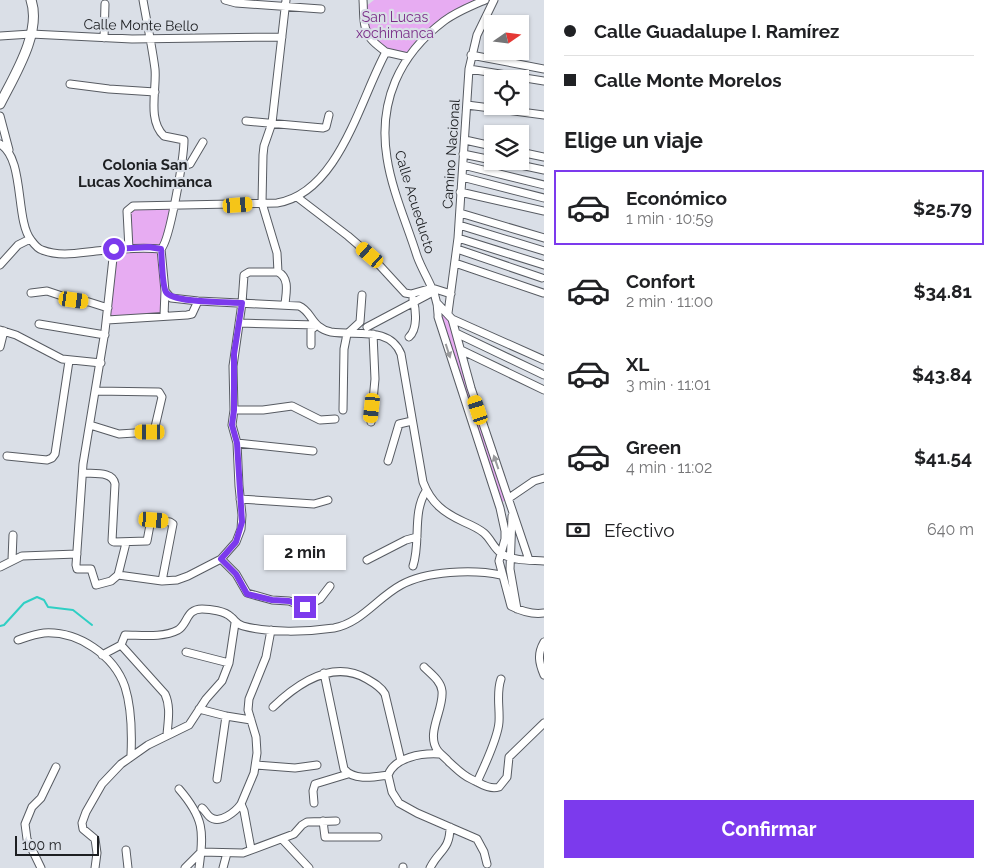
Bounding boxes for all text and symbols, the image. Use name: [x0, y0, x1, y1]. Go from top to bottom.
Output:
park label: San Lucas xochimanca: [356, 9, 434, 41]
north arrow: [484, 15, 529, 60]
map controls: [484, 15, 529, 170]
street label: Calle Monte Bello: [83, 16, 199, 34]
text: Calle Guadalupe I. Ramírez: [594, 20, 839, 42]
text: Calle Monte Morelos: [594, 69, 782, 91]
button: locate: [484, 70, 529, 115]
street label: Camino Nacional: [439, 98, 463, 210]
button: layers: [484, 125, 529, 170]
text: Elige un viaje: [564, 127, 703, 153]
street label: Calle Acueducto: [392, 148, 438, 256]
district label: Colonia San Lucas Xochimanca: [78, 156, 212, 191]
icon: car: [566, 185, 611, 230]
text: Económico: [626, 187, 727, 209]
car: [222, 196, 253, 214]
text: $25.79: [913, 197, 972, 219]
text: 1 min · 10:59: [626, 209, 713, 228]
route start: [103, 238, 125, 260]
car: [353, 239, 386, 271]
icon: car: [566, 268, 611, 313]
text: Confort: [626, 270, 695, 292]
text: $34.81: [913, 280, 972, 302]
car: [58, 290, 89, 310]
text: 2 min · 11:00: [626, 292, 713, 311]
one-way arrow: [445, 343, 453, 358]
icon: car: [566, 351, 611, 396]
text: XL: [626, 353, 649, 375]
text: $43.84: [912, 363, 972, 385]
text: 3 min · 11:01: [626, 375, 711, 394]
car: [362, 392, 381, 424]
car: [466, 393, 489, 427]
car: [135, 425, 165, 440]
icon: car: [566, 434, 611, 479]
text: Green: [626, 436, 681, 458]
text: $41.54: [914, 446, 972, 468]
one-way arrow: [492, 454, 500, 469]
text: 4 min · 11:02: [626, 458, 712, 477]
car: [138, 511, 169, 529]
icon: cash: [564, 516, 592, 544]
text: Efectivo: [604, 519, 675, 541]
text: 640 m: [927, 520, 974, 539]
callout: 2 min: [264, 534, 346, 570]
text: 2 min: [284, 543, 326, 562]
route end: [294, 596, 316, 618]
button: Confirmar: [564, 800, 974, 858]
scale bar: [15, 833, 99, 856]
text: 100 m: [22, 837, 62, 853]

